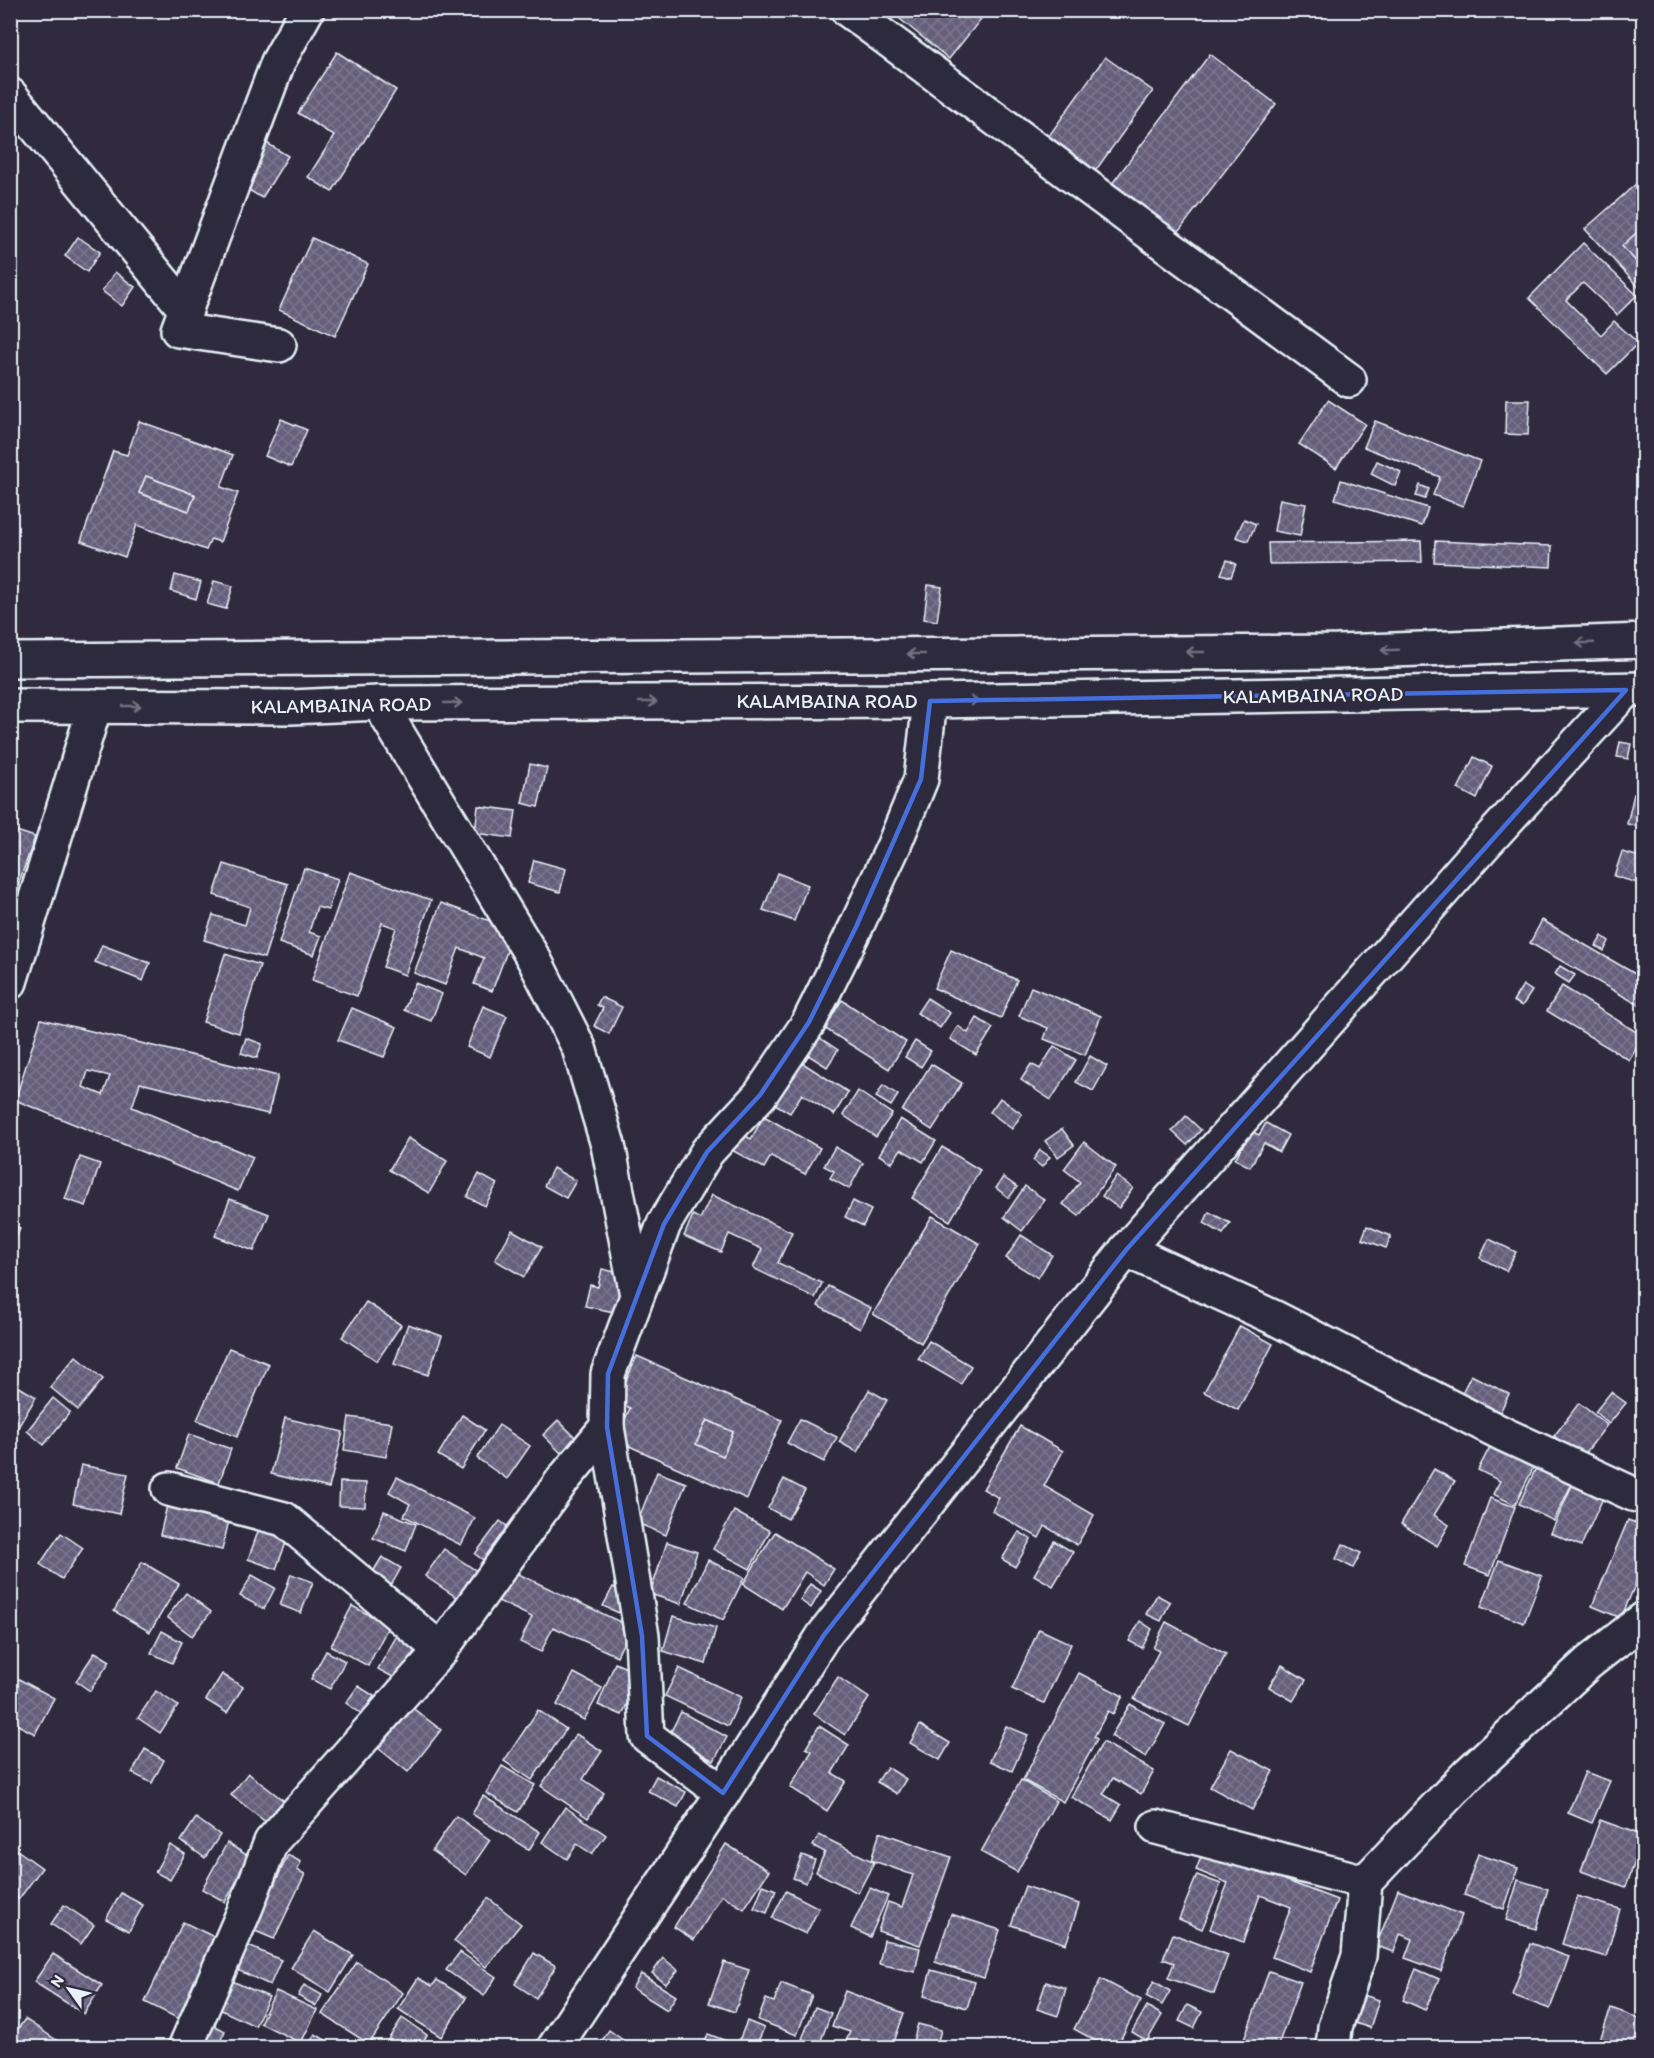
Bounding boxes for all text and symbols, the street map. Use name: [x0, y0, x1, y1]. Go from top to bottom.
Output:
one-way arrow: [1576, 638, 1596, 649]
one-way arrow: [1381, 644, 1401, 656]
one-way arrow: [1186, 646, 1206, 658]
one-way arrow: [907, 648, 927, 660]
street label: KALAMBAINA ROAD: [1222, 681, 1404, 709]
street label: KALAMBAINA ROAD: [737, 689, 917, 713]
street label: KALAMBAINA ROAD: [250, 691, 432, 719]
one-way arrow: [958, 695, 978, 706]
one-way arrow: [637, 696, 657, 708]
one-way arrow: [442, 697, 462, 708]
one-way arrow: [121, 700, 141, 712]
north arrow: [39, 1959, 99, 2019]
text: N: [46, 1971, 68, 1991]

